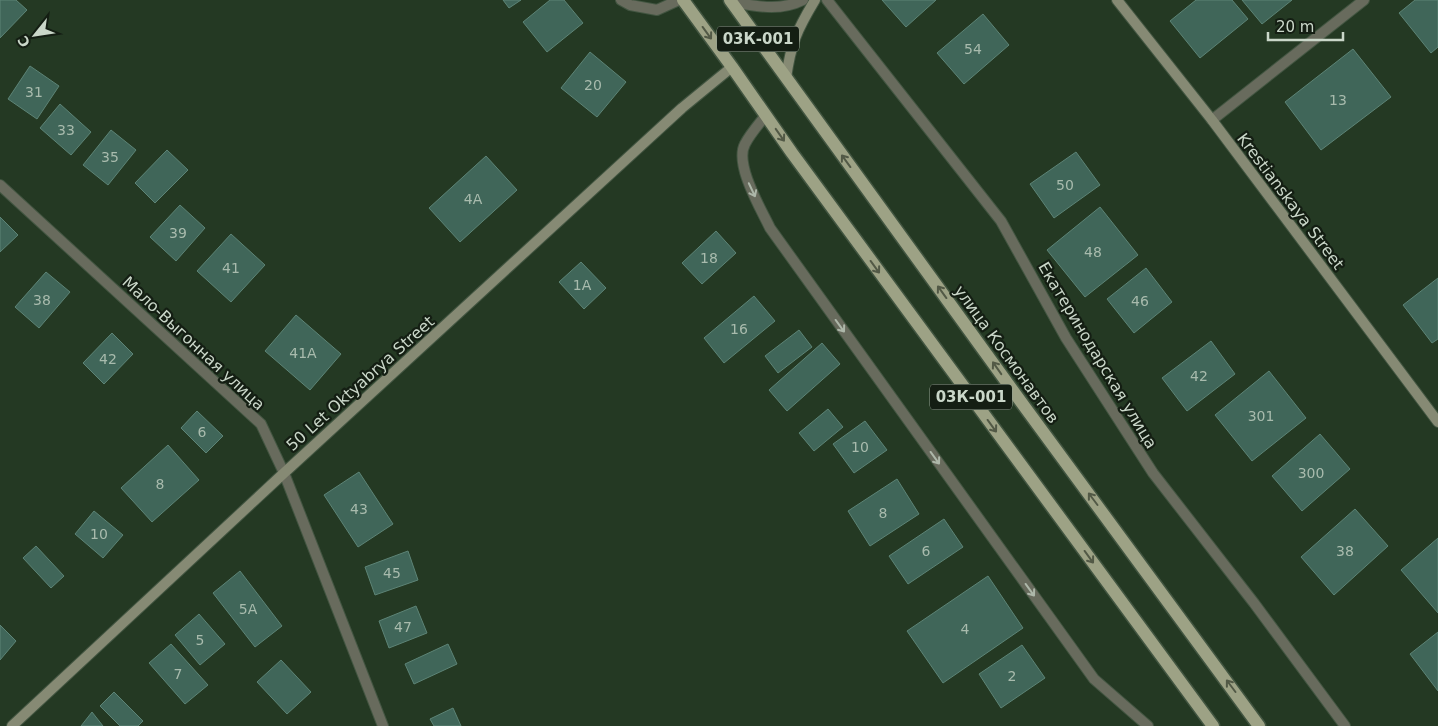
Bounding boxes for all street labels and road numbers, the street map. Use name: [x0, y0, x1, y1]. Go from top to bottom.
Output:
road number: 03К-001: [717, 26, 799, 52]
street label: Krestianskaya Street: [1233, 129, 1348, 273]
street label: Екатеринодарская улица: [1034, 259, 1161, 452]
street label: Мало-Выгонная улица: [119, 273, 269, 414]
street label: улица Космонавтов: [950, 282, 1063, 427]
street label: 50 Let Oktyabrya Street: [282, 312, 438, 455]
road number: 03К-001: [930, 384, 1012, 410]

